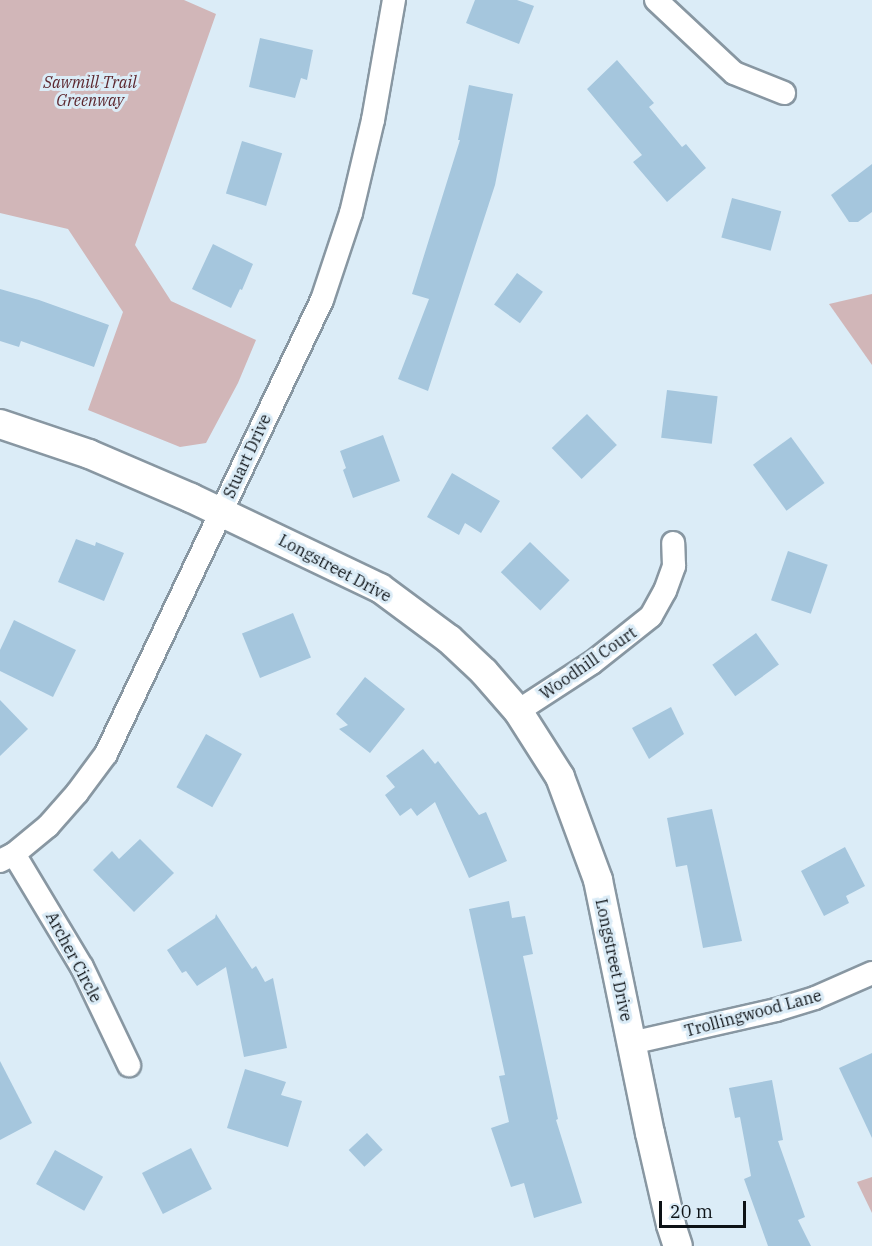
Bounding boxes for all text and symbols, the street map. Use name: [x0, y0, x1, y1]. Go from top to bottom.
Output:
park label: Sawmill Trail Greenway: [43, 72, 137, 110]
street label: Stuart Drive: [219, 411, 275, 501]
street label: Longstreet Drive: [275, 530, 395, 606]
street label: Woodhill Court: [536, 623, 640, 703]
street label: Longstreet Drive: [592, 897, 636, 1023]
street label: Archer Circle: [42, 908, 106, 1006]
street label: Trollingwood Lane: [682, 985, 824, 1041]
scale bar: [662, 1189, 749, 1227]
text: 20 m: [670, 1200, 713, 1223]

